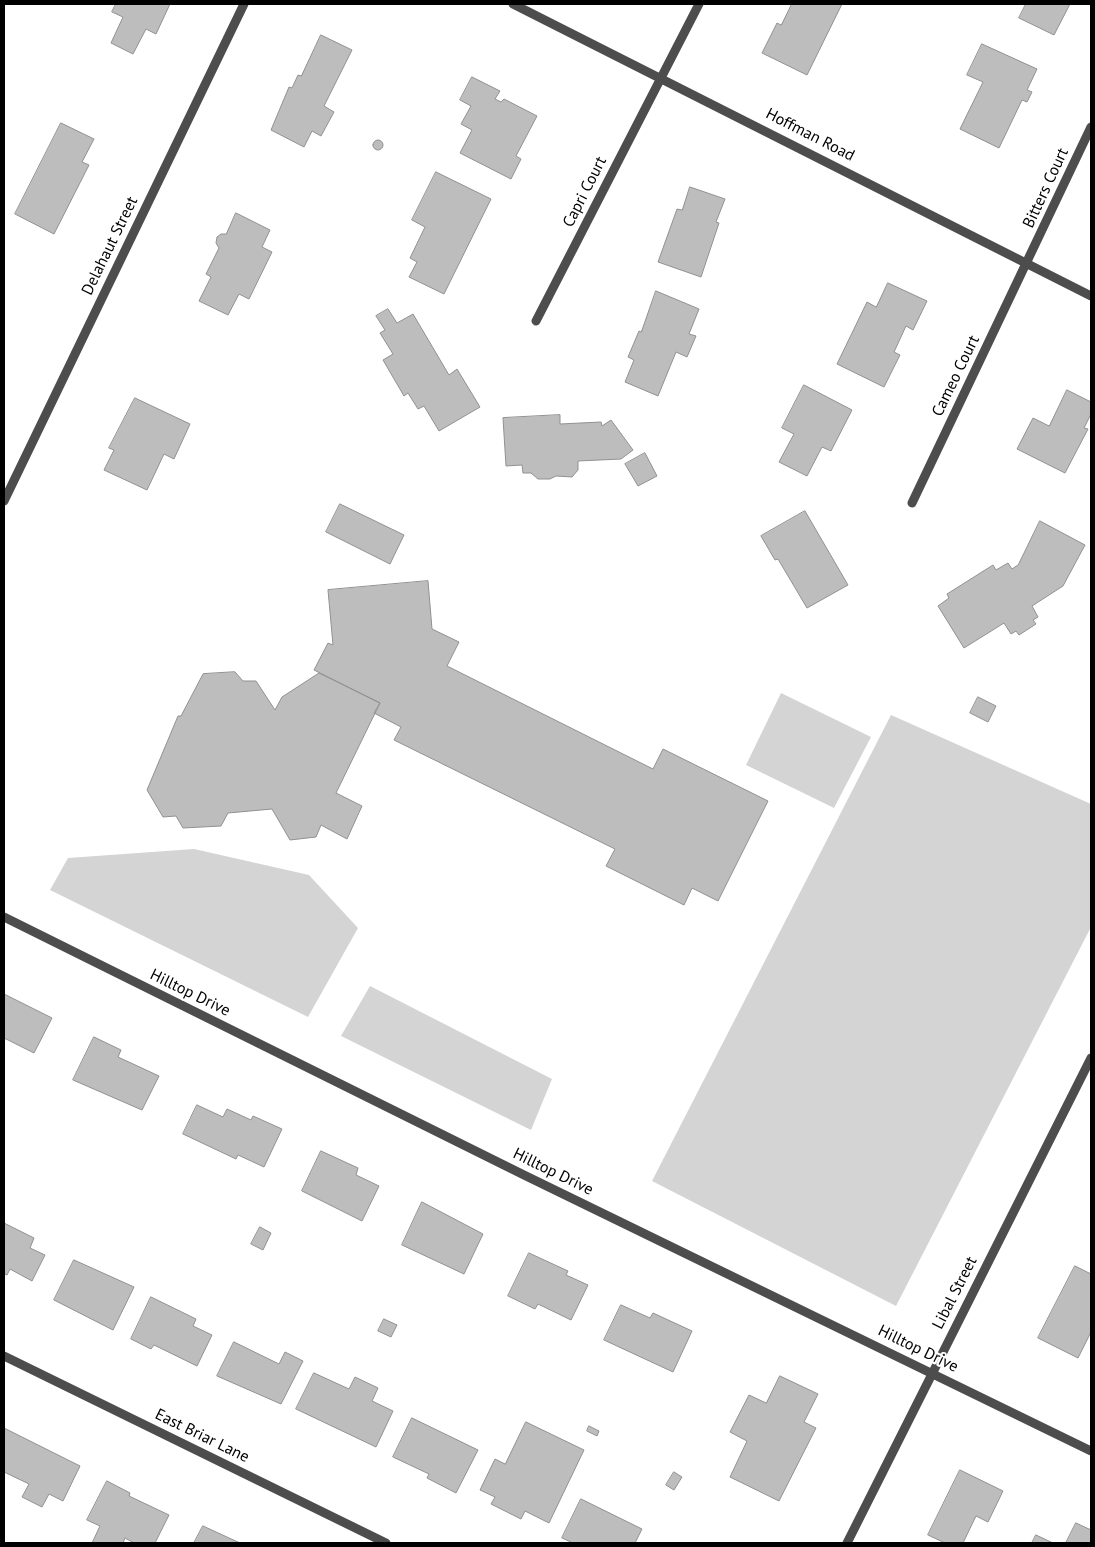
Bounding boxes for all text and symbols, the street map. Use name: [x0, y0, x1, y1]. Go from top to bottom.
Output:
street label: Hoffman Road: [762, 104, 858, 166]
street label: Bitters Court: [1019, 145, 1073, 231]
street label: Capri Court: [559, 154, 611, 230]
street label: Delahaut Street: [78, 194, 142, 298]
street label: Cameo Court: [928, 332, 984, 420]
street label: Hilltop Drive: [147, 965, 233, 1021]
street label: Hilltop Drive: [510, 1144, 596, 1200]
street label: Libal Street: [929, 1253, 981, 1333]
street label: Hilltop Drive: [875, 1321, 961, 1377]
street label: East Briar Lane: [152, 1405, 252, 1467]

